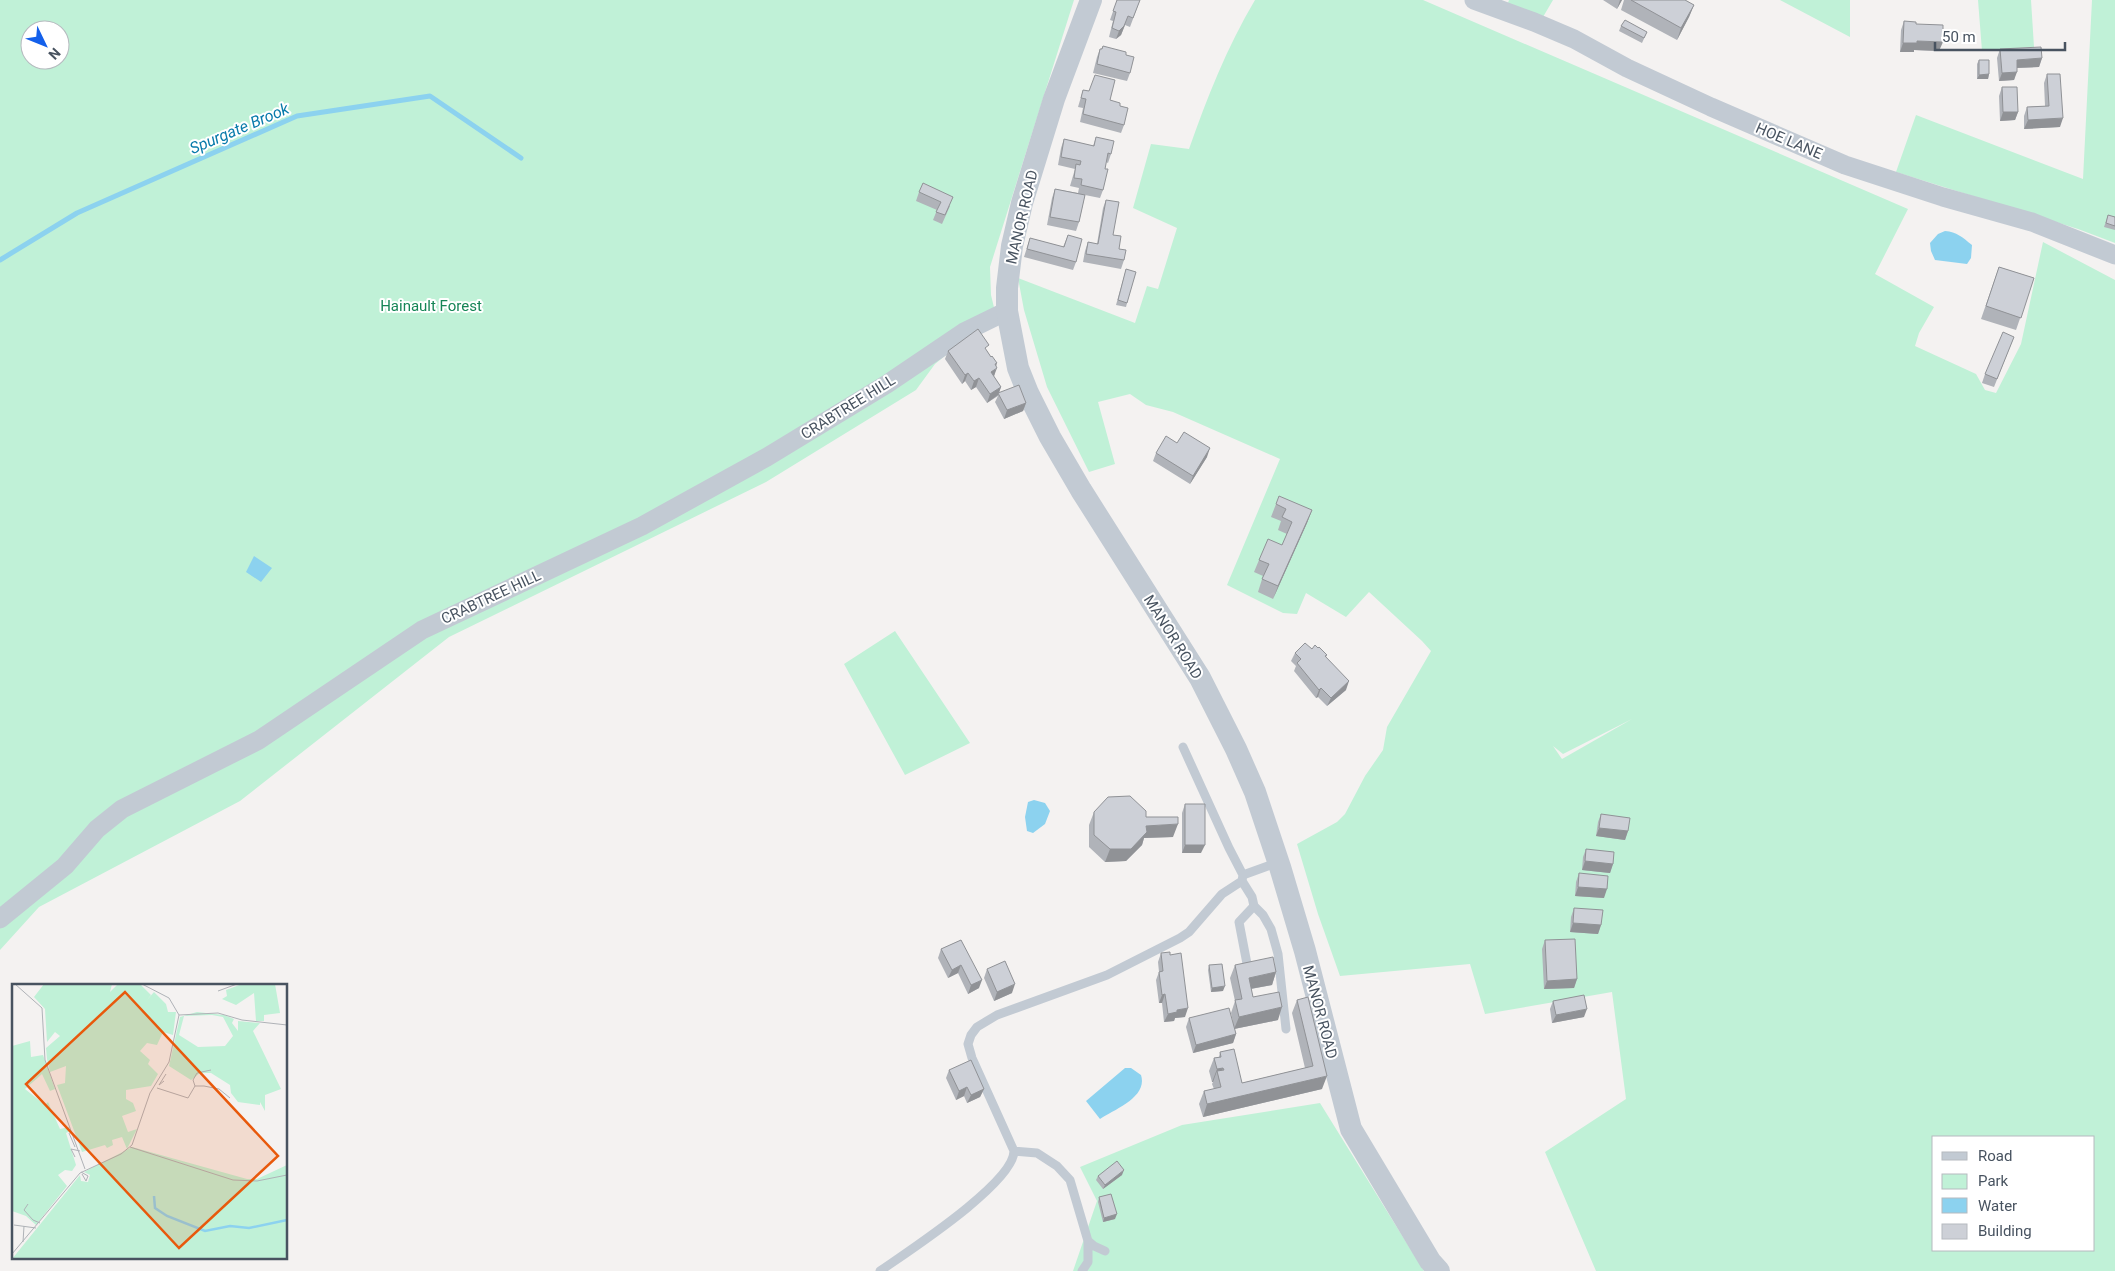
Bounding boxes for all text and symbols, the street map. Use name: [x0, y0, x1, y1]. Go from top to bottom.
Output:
north arrow: [20, 20, 70, 70]
scale bar: [1935, 20, 2065, 52]
text: 50 m: [1942, 28, 1976, 46]
text: N: [45, 45, 64, 63]
water label: Spurgate Brook: [187, 98, 293, 158]
street label: HOE LANE: [1753, 119, 1825, 163]
street label: MANOR ROAD: [1002, 168, 1042, 266]
park label: Hainault Forest: [380, 297, 482, 315]
street label: CRABTREE HILL: [798, 371, 898, 443]
street label: CRABTREE HILL: [438, 566, 544, 628]
street label: MANOR ROAD: [1140, 592, 1206, 682]
street label: MANOR ROAD: [1299, 963, 1341, 1061]
inset map: [12, 984, 288, 1258]
legend: [1932, 1136, 2095, 1251]
text: Road: [1978, 1147, 2012, 1165]
text: Park: [1978, 1172, 2009, 1190]
text: Water: [1978, 1197, 2017, 1215]
text: Building: [1978, 1222, 2032, 1240]

